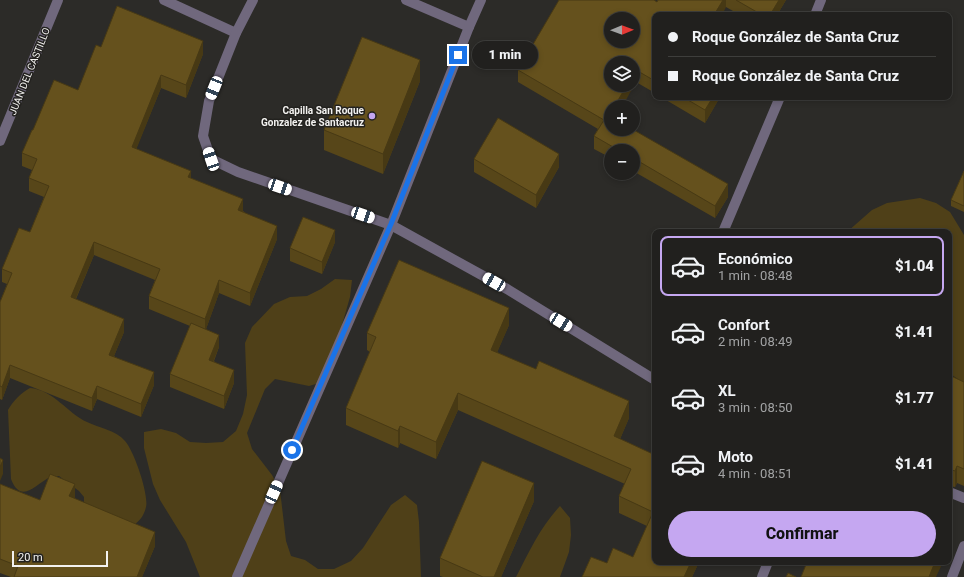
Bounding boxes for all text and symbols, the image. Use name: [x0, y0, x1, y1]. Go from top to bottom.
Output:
north arrow: [604, 12, 640, 48]
map controls: [604, 12, 640, 180]
street label: JUAN DEL CASTILLO: [7, 26, 52, 116]
text: Roque González de Santa Cruz: [692, 28, 899, 46]
callout: 1 min: [472, 41, 538, 69]
route end: [449, 46, 467, 64]
text: 1 min: [489, 47, 521, 62]
button: layers: [604, 56, 640, 92]
text: Roque González de Santa Cruz: [692, 67, 899, 85]
car: [204, 75, 224, 101]
button: +: [604, 100, 640, 136]
place label: Capilla San Roque Gonzalez de Santacruz: [261, 105, 365, 128]
marker: Capilla San Roque Gonzalez de Santacruz: [367, 111, 377, 121]
button: −: [604, 144, 640, 180]
car: [201, 146, 221, 172]
car: [267, 177, 293, 197]
car: [350, 205, 376, 225]
icon: car: [670, 248, 706, 284]
text: Económico: [718, 250, 793, 268]
text: $1.04: [895, 257, 934, 275]
text: 1 min · 08:48: [718, 268, 793, 283]
car: [481, 271, 507, 293]
car: [548, 311, 574, 333]
icon: car: [670, 314, 706, 350]
text: Confort: [718, 316, 769, 334]
text: $1.41: [895, 323, 934, 341]
text: 2 min · 08:49: [718, 334, 793, 349]
icon: car: [670, 380, 706, 416]
text: XL: [718, 382, 736, 400]
text: $1.77: [895, 389, 934, 407]
text: 3 min · 08:50: [718, 400, 793, 415]
route start: [283, 441, 301, 459]
icon: car: [670, 446, 706, 482]
text: Moto: [718, 448, 753, 466]
text: $1.41: [895, 455, 934, 473]
text: 4 min · 08:51: [718, 466, 793, 481]
car: [264, 479, 284, 505]
button: Confirmar: [668, 511, 936, 557]
scale bar: [12, 549, 108, 568]
text: 20 m: [18, 551, 43, 564]

